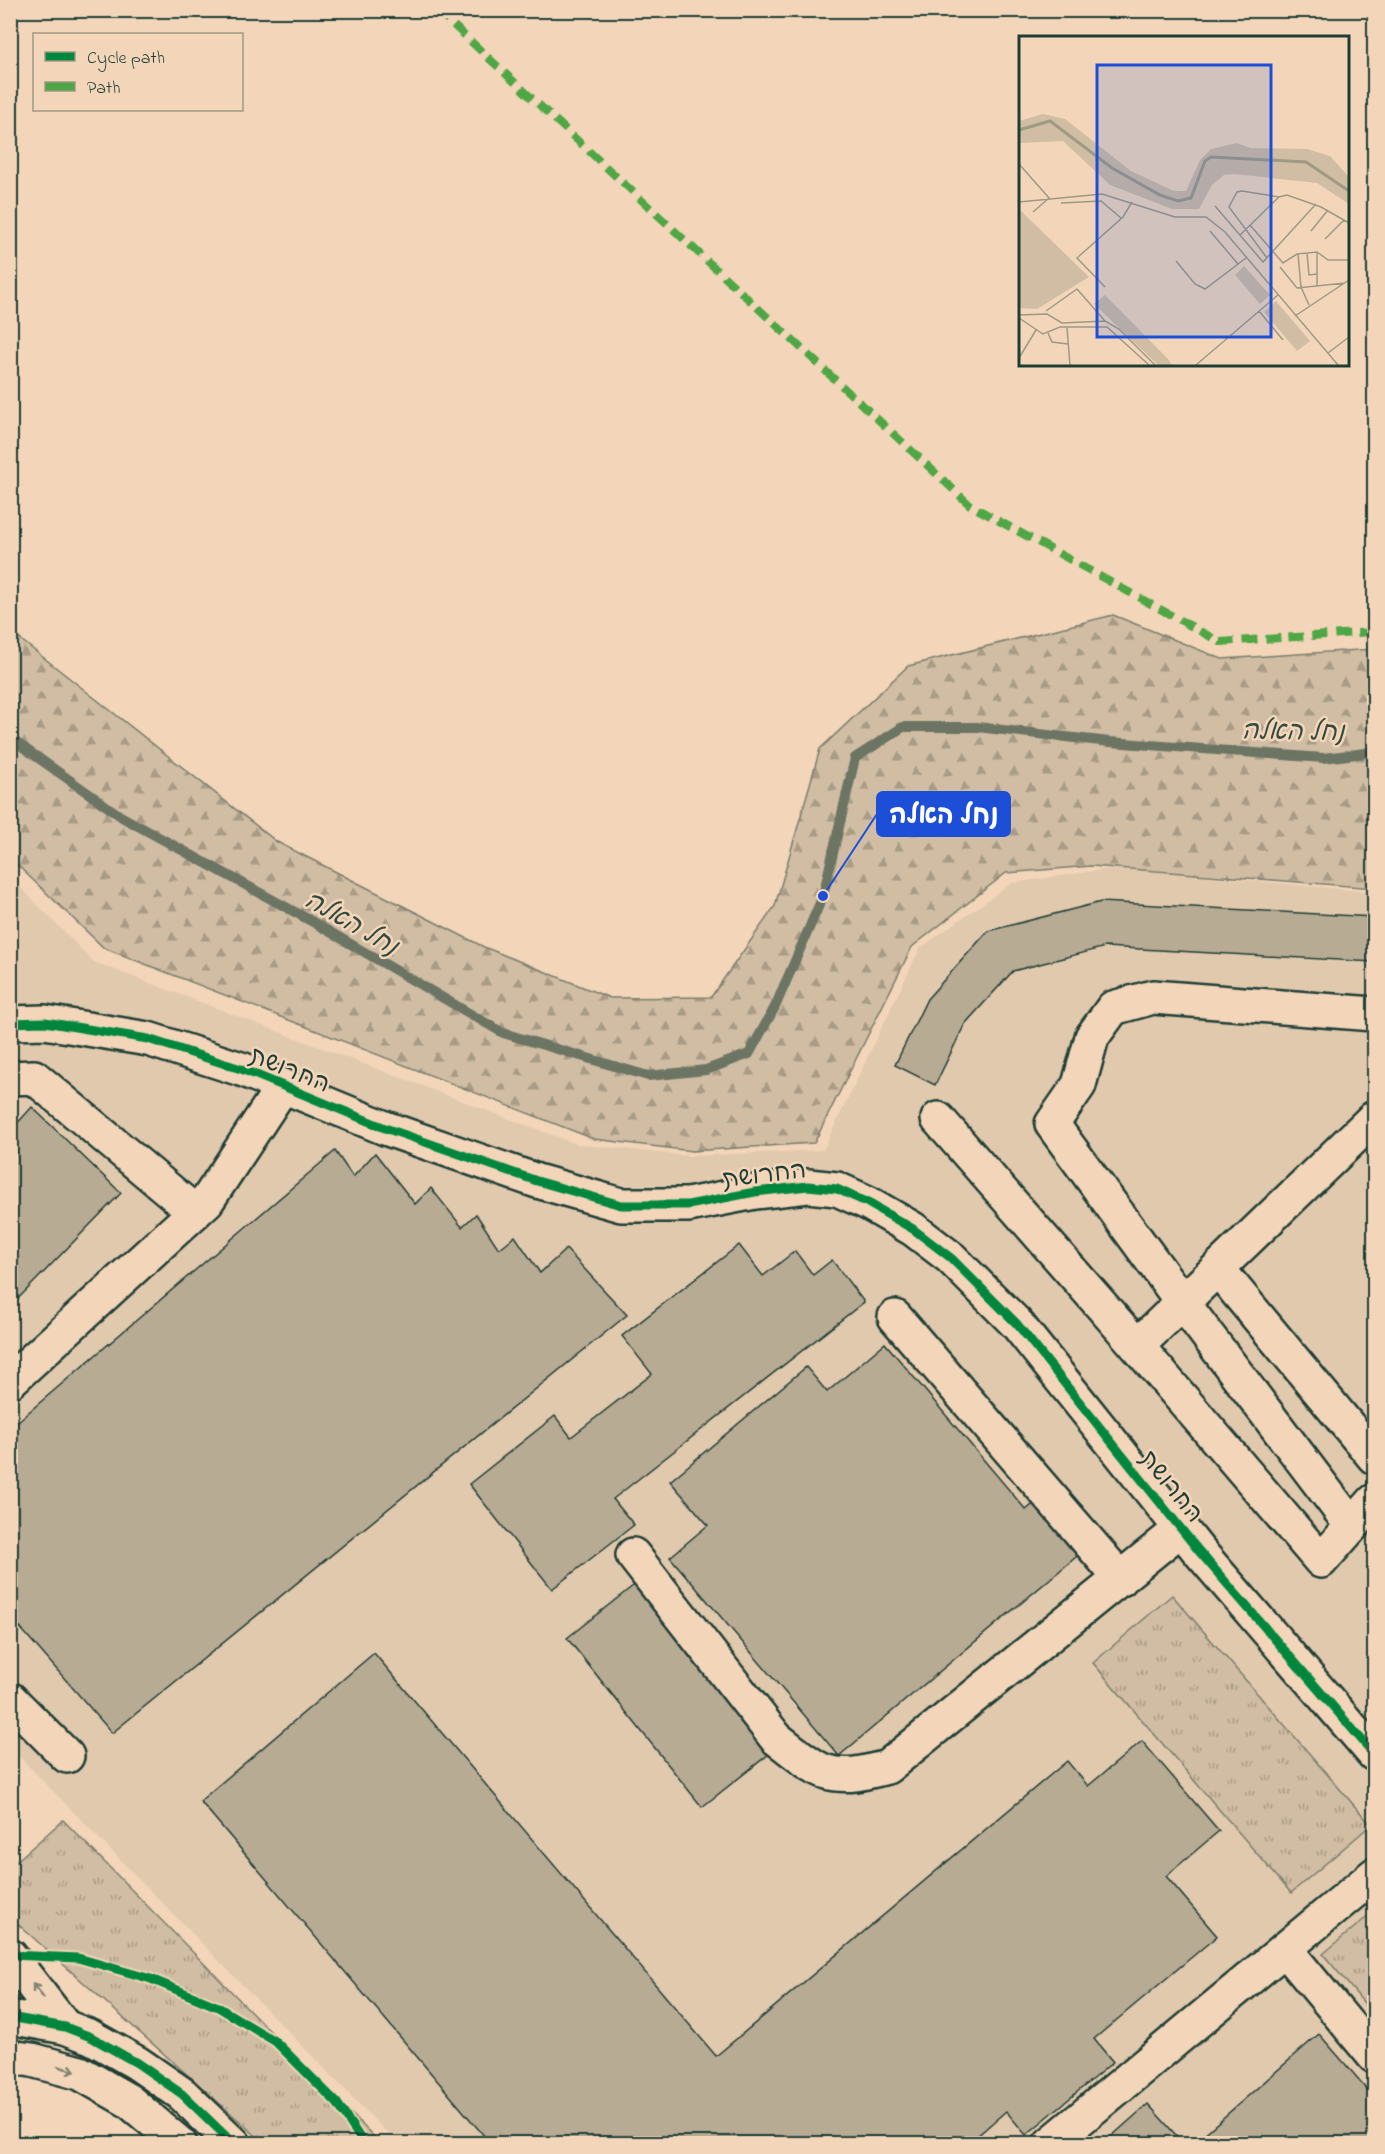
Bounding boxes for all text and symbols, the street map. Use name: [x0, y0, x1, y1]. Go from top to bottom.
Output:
legend: [33, 33, 243, 111]
inset map: [1019, 36, 1349, 366]
text: Cycle path: [87, 46, 165, 72]
text: Path: [87, 76, 121, 102]
water label: נחל האלה: [1241, 713, 1346, 753]
callout: נחל האלה: [877, 792, 1010, 836]
text: נחל האלה: [889, 798, 999, 836]
water label: נחל האלה: [297, 882, 406, 967]
street label: החרושת: [243, 1039, 335, 1103]
street label: החרושת: [720, 1154, 808, 1199]
street label: החרושת: [1130, 1444, 1210, 1531]
one-way arrow: [31, 1984, 44, 2000]
one-way arrow: [58, 2064, 77, 2076]

